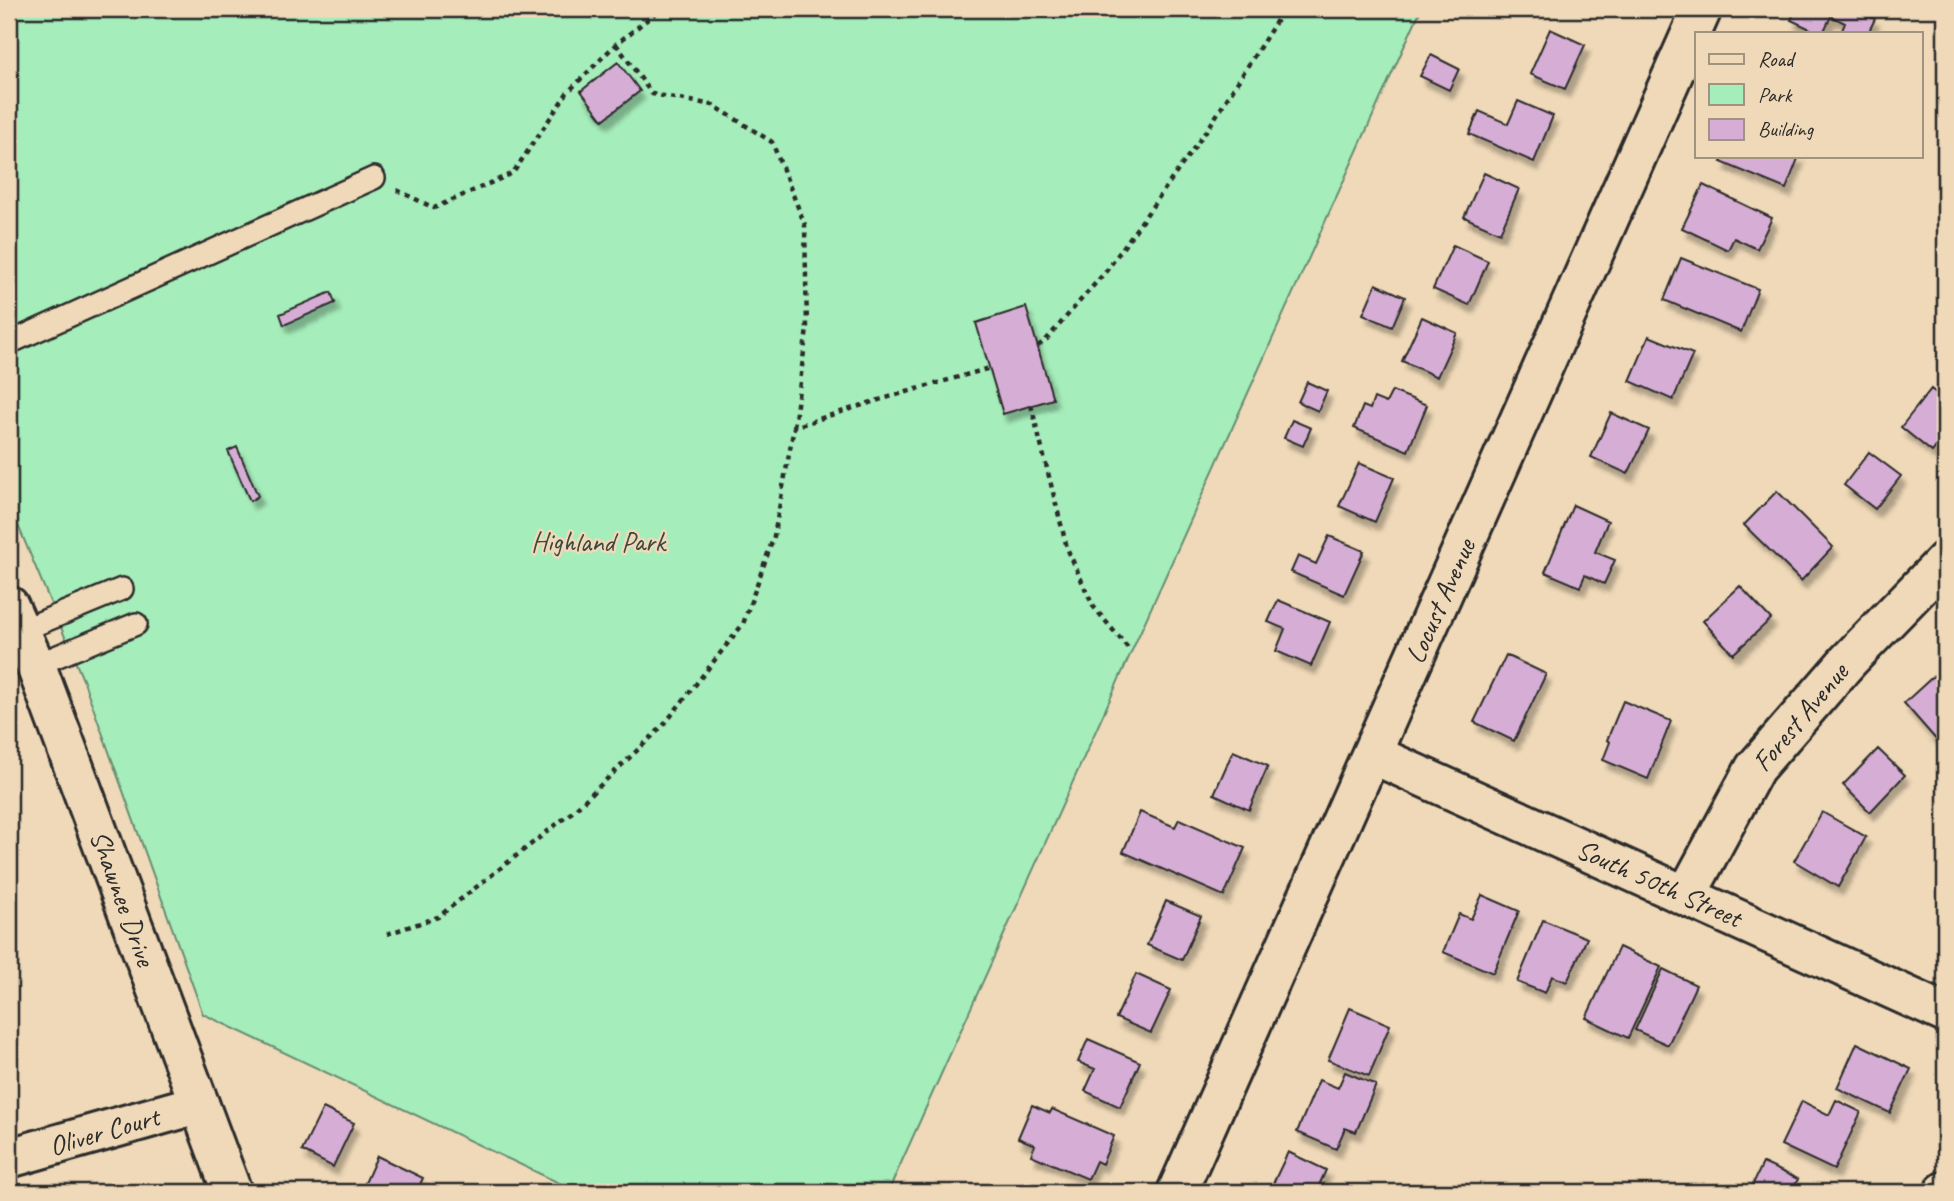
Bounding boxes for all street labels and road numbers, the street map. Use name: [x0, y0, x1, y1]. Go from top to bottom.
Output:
street label: Locust Avenue: [1397, 532, 1484, 668]
street label: Forest Avenue: [1744, 654, 1857, 778]
street label: Shawnee Drive: [82, 825, 164, 972]
street label: South 50th Street: [1571, 831, 1749, 936]
street label: Oliver Court: [45, 1098, 165, 1163]

